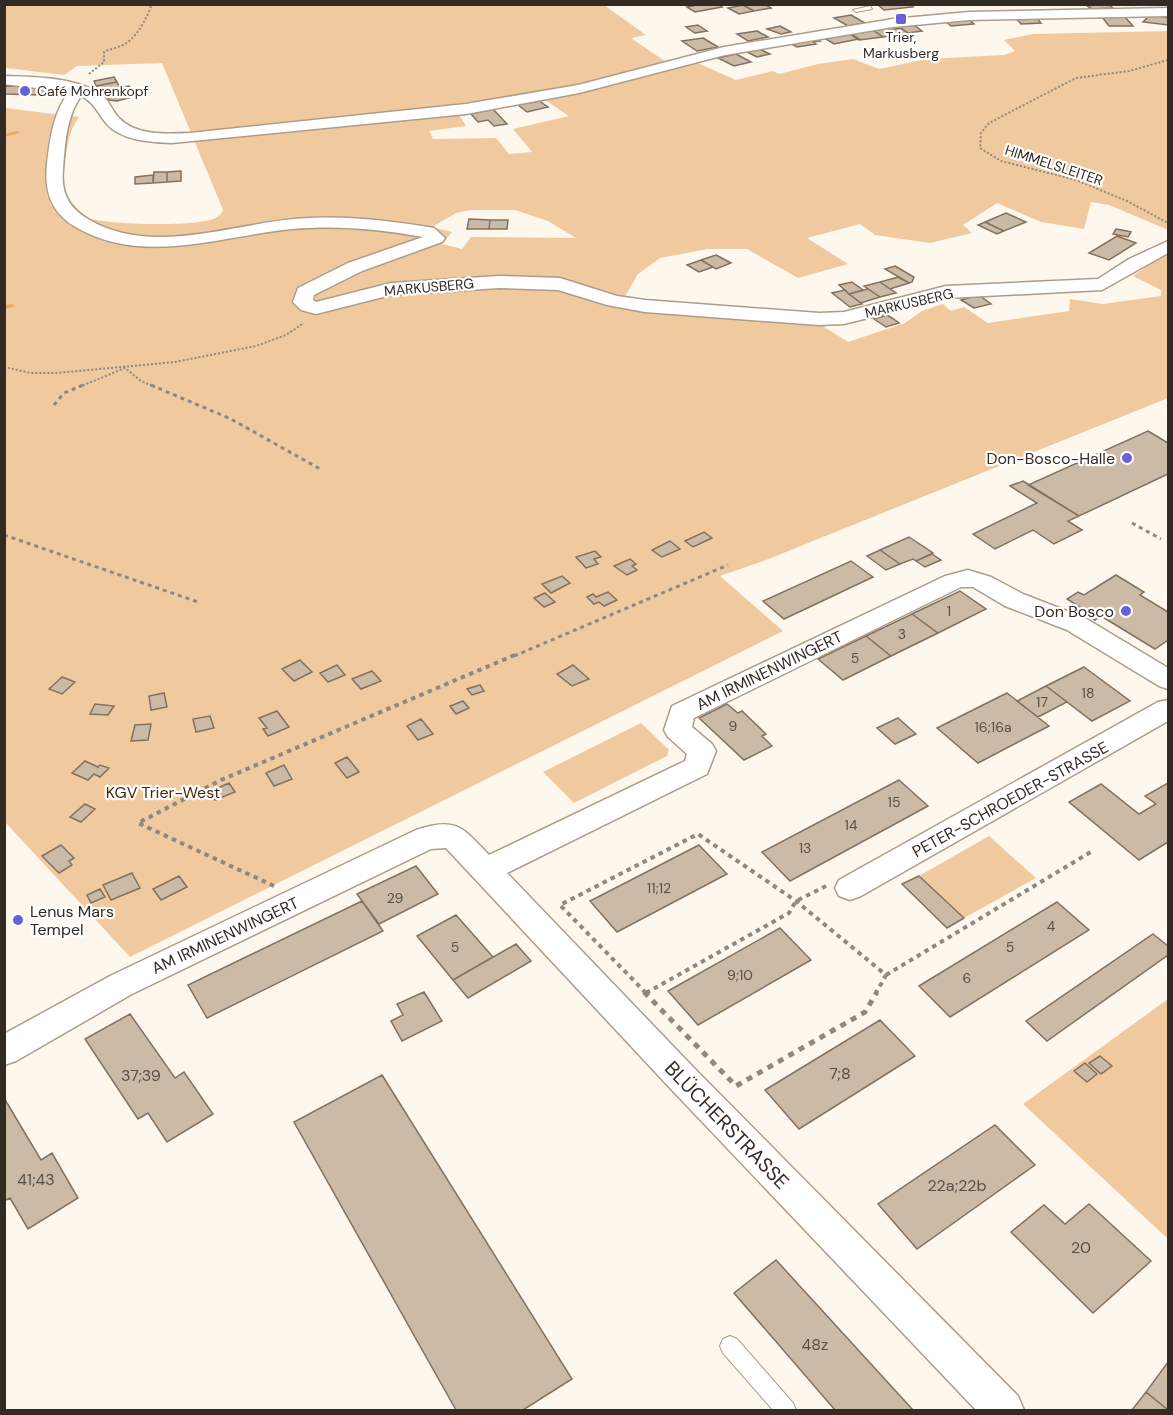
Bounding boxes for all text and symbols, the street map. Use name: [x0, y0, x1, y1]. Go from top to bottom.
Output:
marker: Trier, Markusberg: [894, 12, 908, 26]
place label: Trier, Markusberg: [863, 28, 939, 62]
place label: Café Mohrenkopf: [37, 82, 148, 100]
marker: Café Mohrenkopf: [18, 84, 32, 98]
street label: HIMMELSLEITER: [1003, 141, 1105, 189]
street label: MARKUSBERG: [383, 274, 475, 300]
street label: MARKUSBERG: [863, 284, 955, 322]
place label: Don-Bosco-Halle: [986, 448, 1115, 469]
marker: Don-Bosco-Halle: [1120, 451, 1134, 465]
place label: Don Bosco: [1034, 601, 1114, 622]
house number: 1: [947, 602, 951, 620]
marker: Don Bosco: [1119, 604, 1133, 618]
house number: 3: [898, 625, 906, 643]
street label: AM IRMINENWINGERT: [693, 626, 846, 715]
house number: 5: [851, 649, 859, 667]
house number: 18: [1082, 684, 1094, 702]
house number: 17: [1036, 693, 1048, 711]
house number: 9: [729, 717, 738, 735]
house number: 16;16a: [974, 718, 1012, 736]
street label: PETER-SCHROEDER-STRASSE: [909, 737, 1112, 862]
park label: KGV Trier-West: [106, 782, 220, 803]
house number: 15: [888, 793, 900, 811]
house number: 14: [845, 816, 858, 834]
house number: 13: [799, 839, 811, 857]
house number: 11;12: [647, 879, 671, 897]
house number: 29: [387, 889, 404, 907]
street label: AM IRMINENWINGERT: [148, 892, 302, 979]
place label: Lenus Mars Tempel: [30, 901, 114, 940]
marker: Lenus Mars Tempel: [11, 913, 25, 927]
house number: 4: [1047, 917, 1056, 935]
house number: 5: [451, 938, 459, 956]
house number: 5: [1006, 938, 1014, 956]
house number: 9;10: [727, 966, 753, 984]
house number: 6: [963, 969, 971, 987]
street label: BLÜCHERSTRASSE: [659, 1055, 795, 1195]
house number: 7;8: [829, 1063, 851, 1084]
house number: 37;39: [121, 1065, 161, 1086]
house number: 41;43: [17, 1169, 55, 1190]
house number: 22a;22b: [927, 1175, 987, 1196]
house number: 20: [1071, 1237, 1091, 1258]
house number: 48z: [802, 1334, 828, 1355]

